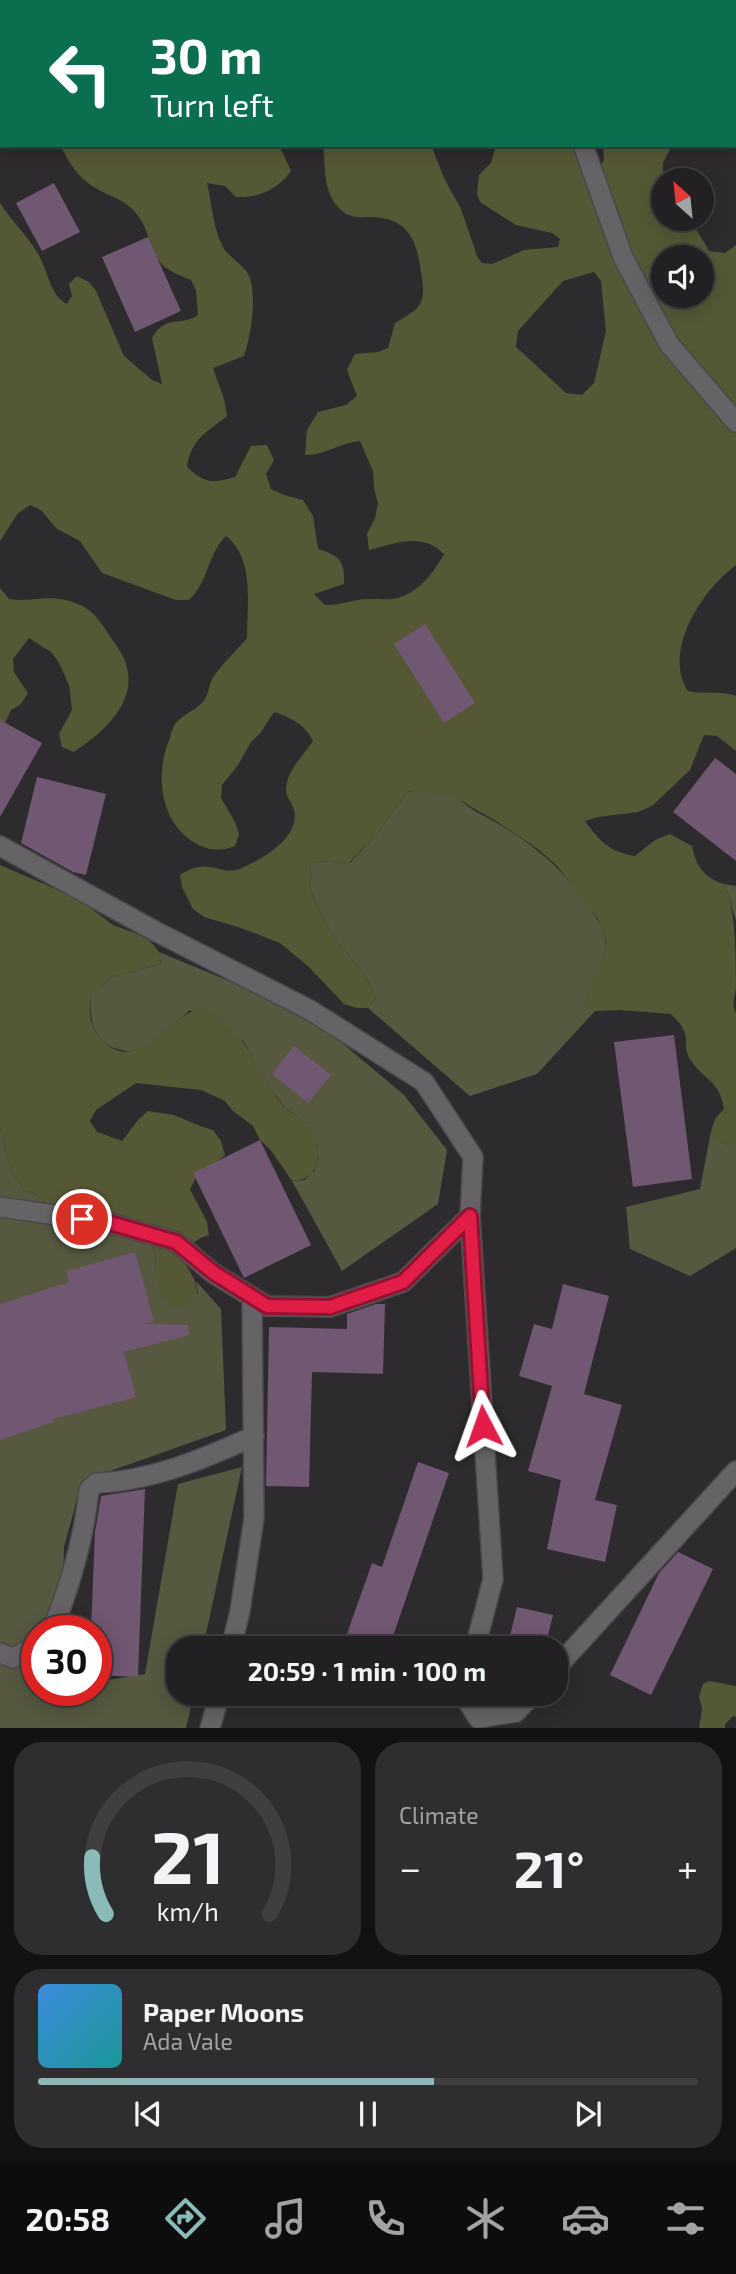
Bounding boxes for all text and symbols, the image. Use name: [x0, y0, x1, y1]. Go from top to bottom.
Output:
text: 30 m: [150, 25, 262, 84]
icon: left: [35, 28, 126, 119]
text: Turn left: [150, 85, 274, 123]
north arrow: [651, 168, 714, 231]
map controls: [651, 168, 714, 308]
button: sound: [651, 245, 714, 308]
pin: [52, 1189, 112, 1249]
icon: arrive: [63, 1200, 101, 1238]
position arrow: [446, 1389, 520, 1463]
speed limit sign: 30: [21, 1615, 112, 1706]
text: 20:59 · 1 min · 100 m: [248, 1655, 486, 1686]
text: Climate: [399, 1801, 479, 1829]
text: 21: [151, 1812, 224, 1900]
text: 21°: [514, 1836, 584, 1898]
text: −: [399, 1844, 421, 1890]
text: +: [677, 1844, 698, 1890]
text: km/h: [156, 1896, 219, 1926]
text: Paper Moons: [143, 1996, 304, 2027]
text: Ada Vale: [143, 2027, 233, 2055]
icon: previous: [129, 2095, 167, 2133]
icon: pause: [349, 2095, 387, 2133]
icon: next: [569, 2095, 607, 2133]
icon: directions: [161, 2194, 210, 2243]
icon: music: [261, 2194, 310, 2243]
icon: phone: [361, 2194, 410, 2243]
icon: climate: [461, 2194, 510, 2243]
icon: car: [561, 2194, 610, 2243]
icon: filters: [661, 2194, 710, 2243]
text: 20:58: [26, 2199, 110, 2237]

